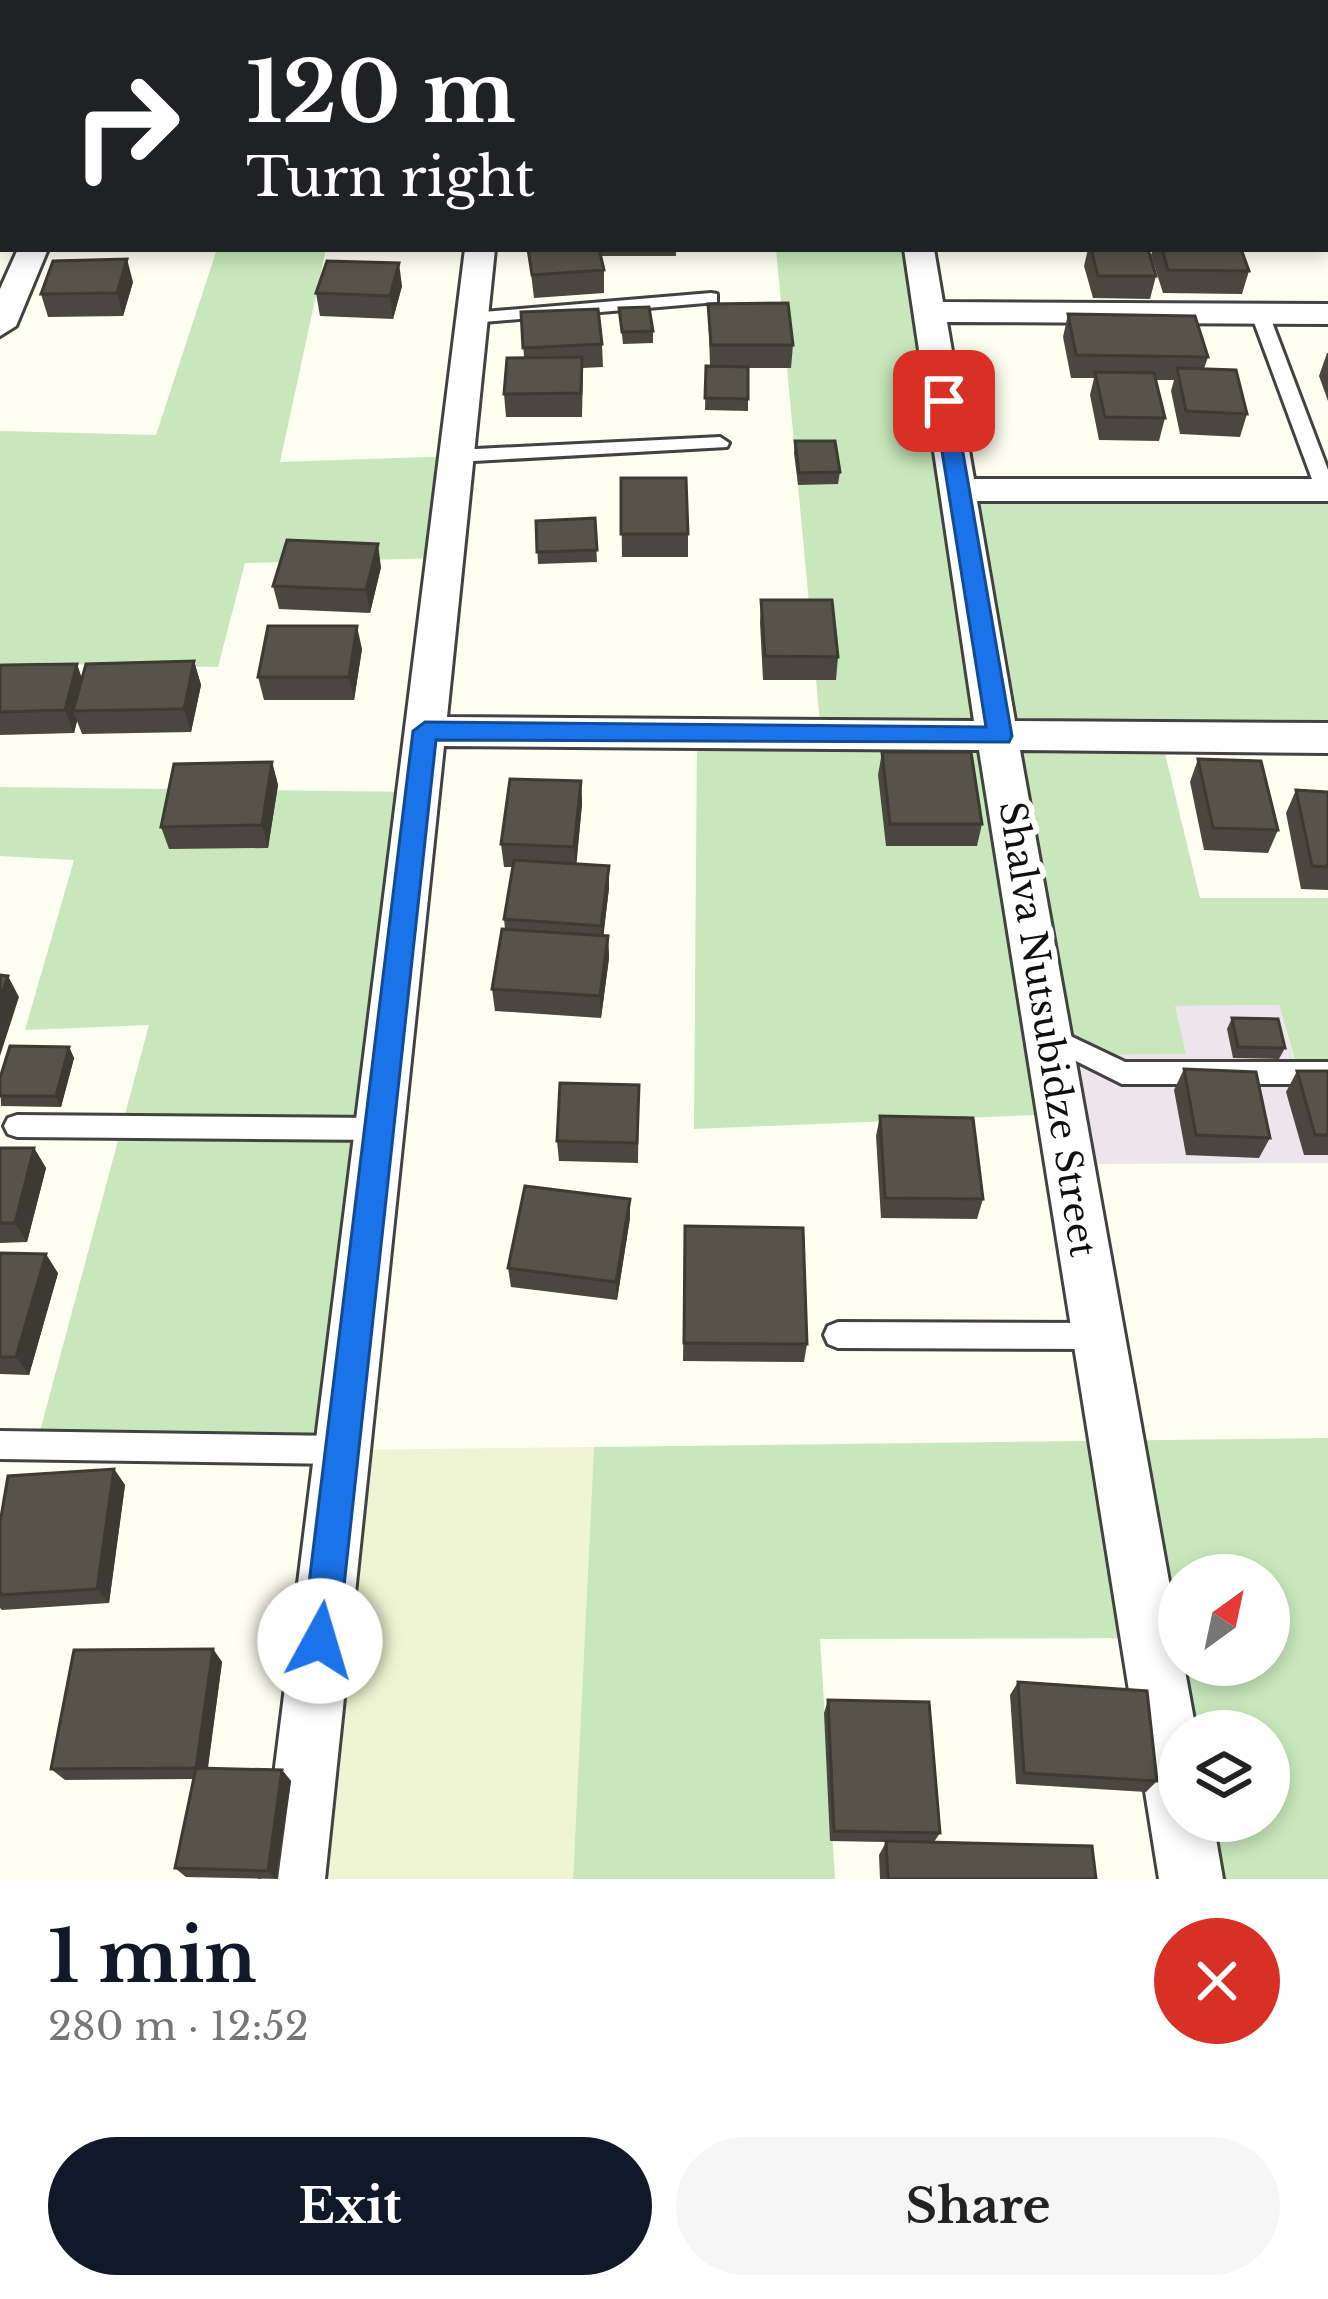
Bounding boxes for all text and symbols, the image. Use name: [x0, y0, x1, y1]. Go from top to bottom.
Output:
text: 120 m: [246, 41, 516, 145]
icon: right: [48, 48, 204, 204]
text: Turn right: [246, 144, 535, 211]
pin: [893, 350, 995, 452]
icon: arrive: [911, 368, 977, 434]
street label: Shalva Nutsubidze Street: [989, 798, 1106, 1260]
north arrow: [1158, 1554, 1290, 1686]
map controls: [1158, 1554, 1290, 1842]
position arrow: [257, 1578, 383, 1704]
button: layers: [1158, 1710, 1290, 1842]
text: 1 min: [48, 1912, 257, 2001]
button: close: [1154, 1918, 1280, 2044]
text: 280 m · 12:52: [48, 2002, 309, 2051]
button: Exit: [48, 2137, 652, 2275]
button: Share: [676, 2137, 1280, 2275]

